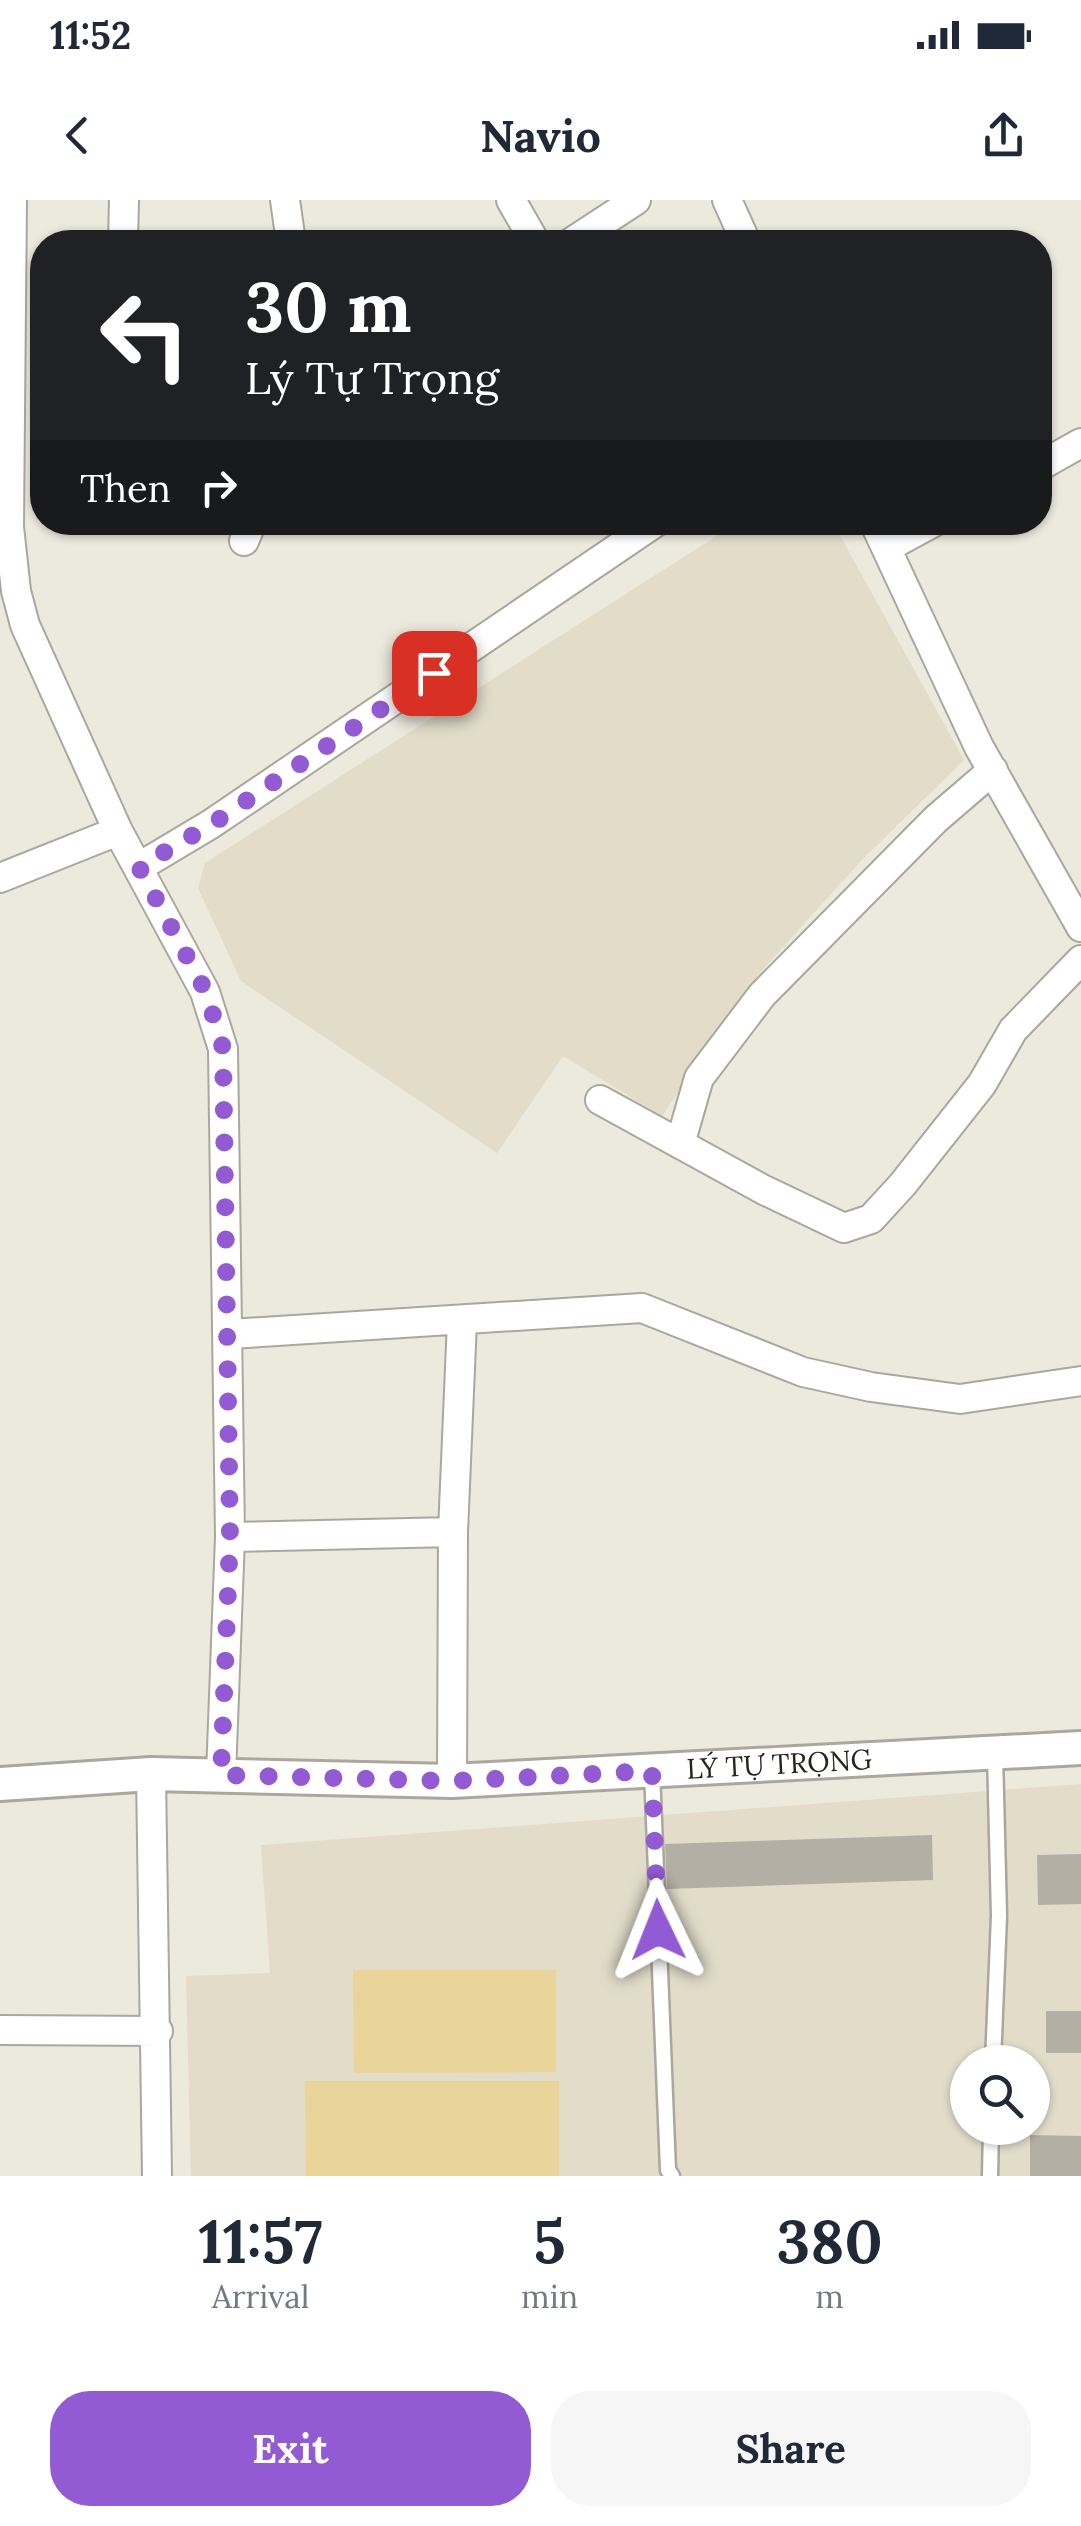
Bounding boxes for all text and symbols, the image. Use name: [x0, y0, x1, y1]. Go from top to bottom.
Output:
text: 11:52: [50, 11, 131, 59]
text: Navio: [480, 107, 601, 164]
icon: back: [50, 108, 105, 163]
icon: share: [976, 108, 1031, 163]
text: 30 m: [245, 262, 412, 351]
icon: left: [80, 270, 210, 400]
text: Lý Tự Trọng: [245, 349, 499, 406]
icon: right: [191, 460, 246, 515]
text: Then: [80, 464, 171, 512]
pin: [392, 631, 477, 716]
icon: arrive: [407, 646, 462, 701]
street label: LÝ TỰ TRỌNG: [685, 1741, 873, 1787]
position arrow: [606, 1878, 710, 1982]
map controls: [950, 2045, 1050, 2145]
button: search: [950, 2045, 1050, 2145]
text: 11:57: [198, 2203, 323, 2279]
text: 5: [533, 2203, 566, 2279]
text: 380: [776, 2203, 883, 2279]
text: Arrival: [212, 2276, 309, 2317]
text: min: [521, 2276, 578, 2317]
text: m: [815, 2276, 844, 2317]
button: Exit: [50, 2391, 531, 2506]
button: Share: [551, 2391, 1031, 2506]

